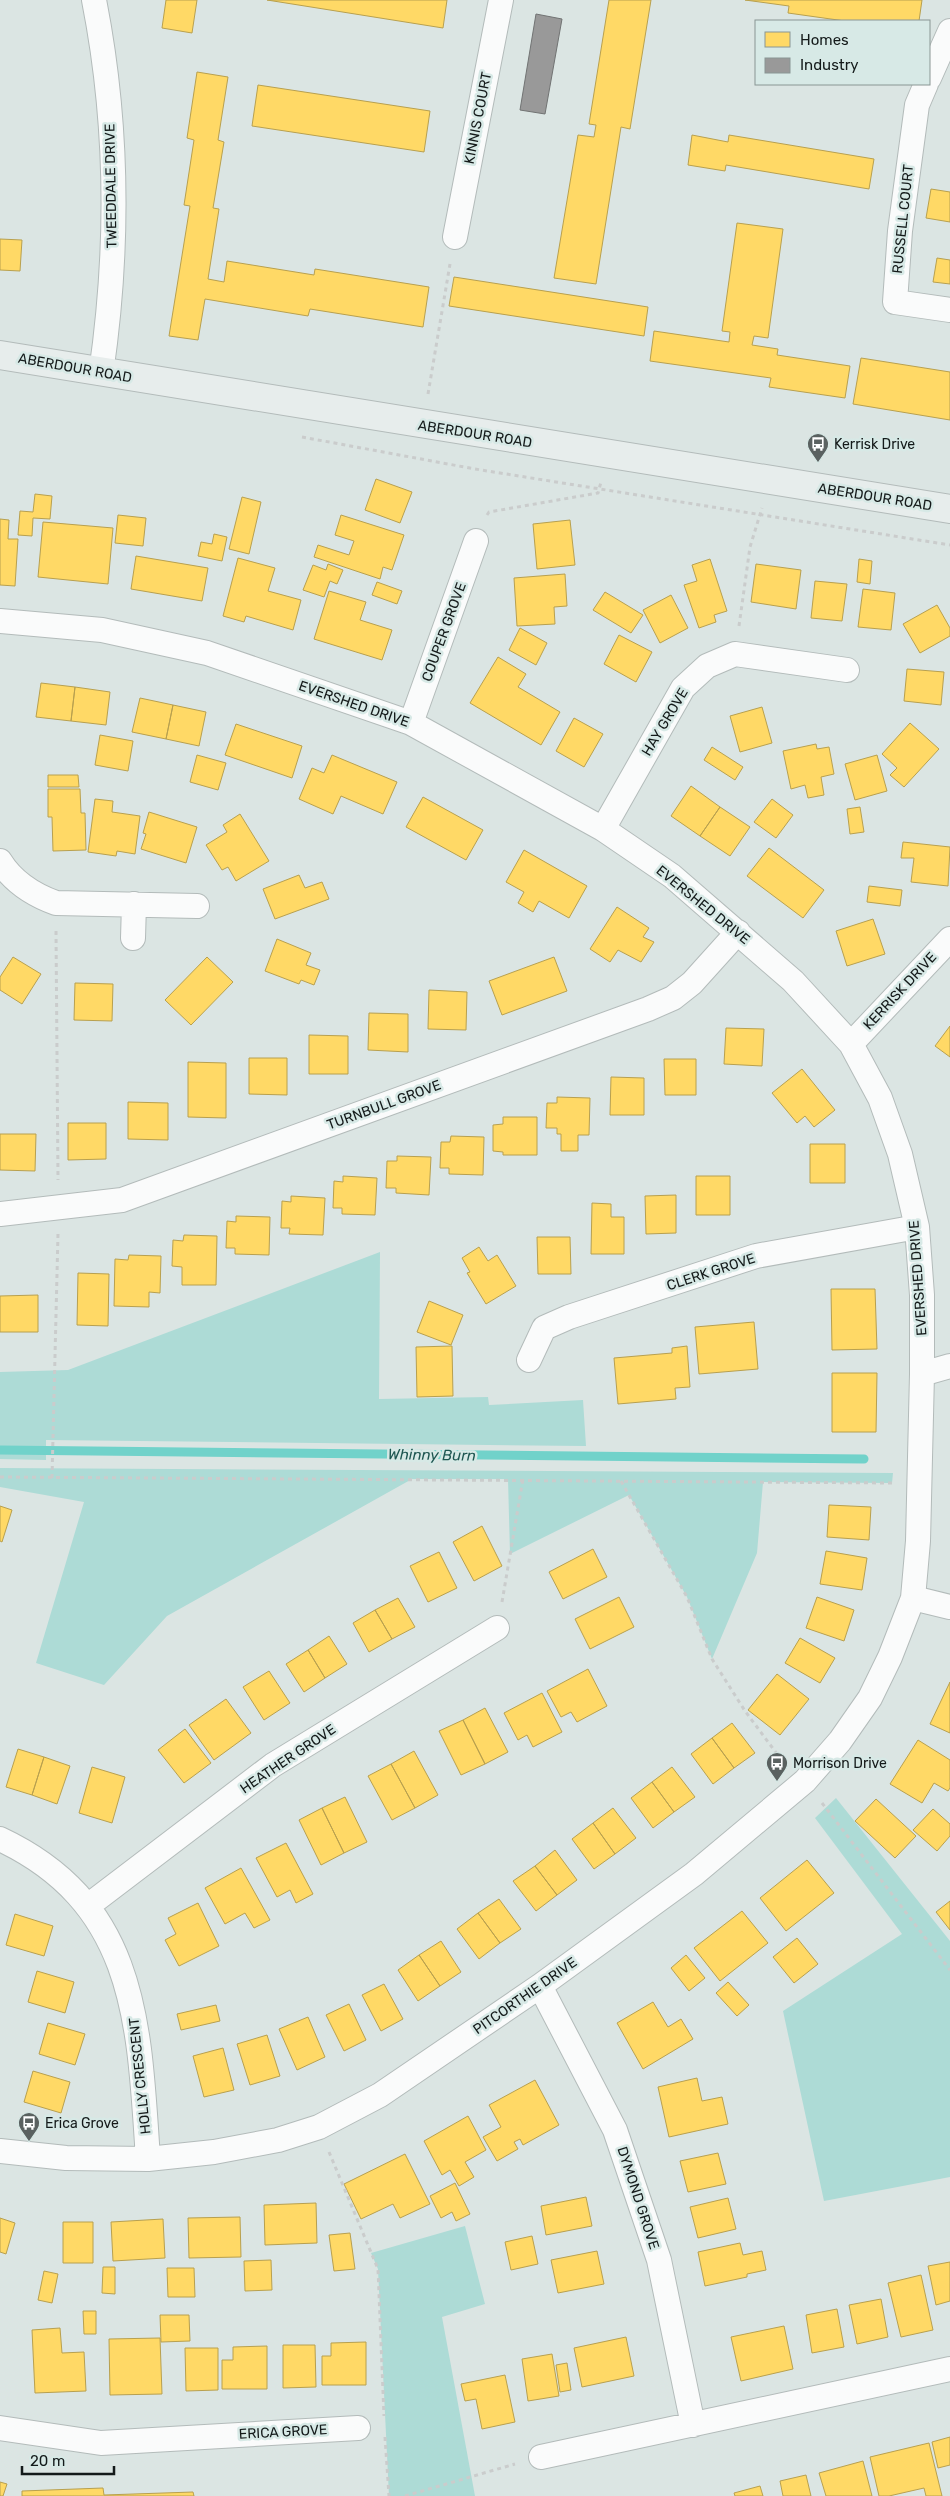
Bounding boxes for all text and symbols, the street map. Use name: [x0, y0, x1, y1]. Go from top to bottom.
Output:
legend: [755, 20, 930, 85]
text: Homes: [800, 31, 849, 49]
text: Industry: [800, 56, 859, 74]
street label: KINNIS COURT: [461, 71, 495, 165]
street label: TWEEDDALE DRIVE: [101, 123, 121, 249]
street label: RUSSELL COURT: [889, 164, 917, 274]
street label: ABERDOUR ROAD: [17, 350, 133, 386]
street label: ABERDOUR ROAD: [417, 417, 533, 451]
bus stop icon: Kerrisk Drive: [806, 432, 830, 463]
place label: Kerrisk Drive: [834, 436, 915, 453]
street label: ABERDOUR ROAD: [817, 480, 933, 514]
street label: COUPER GROVE: [418, 580, 470, 684]
street label: EVERSHED DRIVE: [297, 677, 411, 731]
street label: HAY GROVE: [638, 685, 692, 759]
street label: EVERSHED DRIVE: [653, 862, 753, 948]
street label: KERRISK DRIVE: [860, 949, 940, 1033]
street label: TURNBULL GROVE: [325, 1076, 443, 1134]
street label: EVERSHED DRIVE: [905, 1220, 931, 1336]
street label: CLERK GROVE: [665, 1250, 757, 1294]
water label: Whinny Burn: [388, 1445, 476, 1465]
street label: HEATHER GROVE: [237, 1721, 339, 1797]
bus stop icon: Morrison Drive: [765, 1751, 789, 1782]
place label: Morrison Drive: [793, 1755, 887, 1772]
street label: PITCORTHIE DRIVE: [470, 1954, 580, 2038]
street label: HOLLY CRESCENT: [125, 2017, 155, 2135]
bus stop icon: Erica Grove: [17, 2111, 41, 2142]
place label: Erica Grove: [45, 2115, 119, 2132]
street label: DYMOND GROVE: [613, 2144, 663, 2252]
street label: ERICA GROVE: [238, 2421, 328, 2443]
scale bar: [22, 2444, 115, 2476]
text: 20 m: [30, 2452, 65, 2470]

